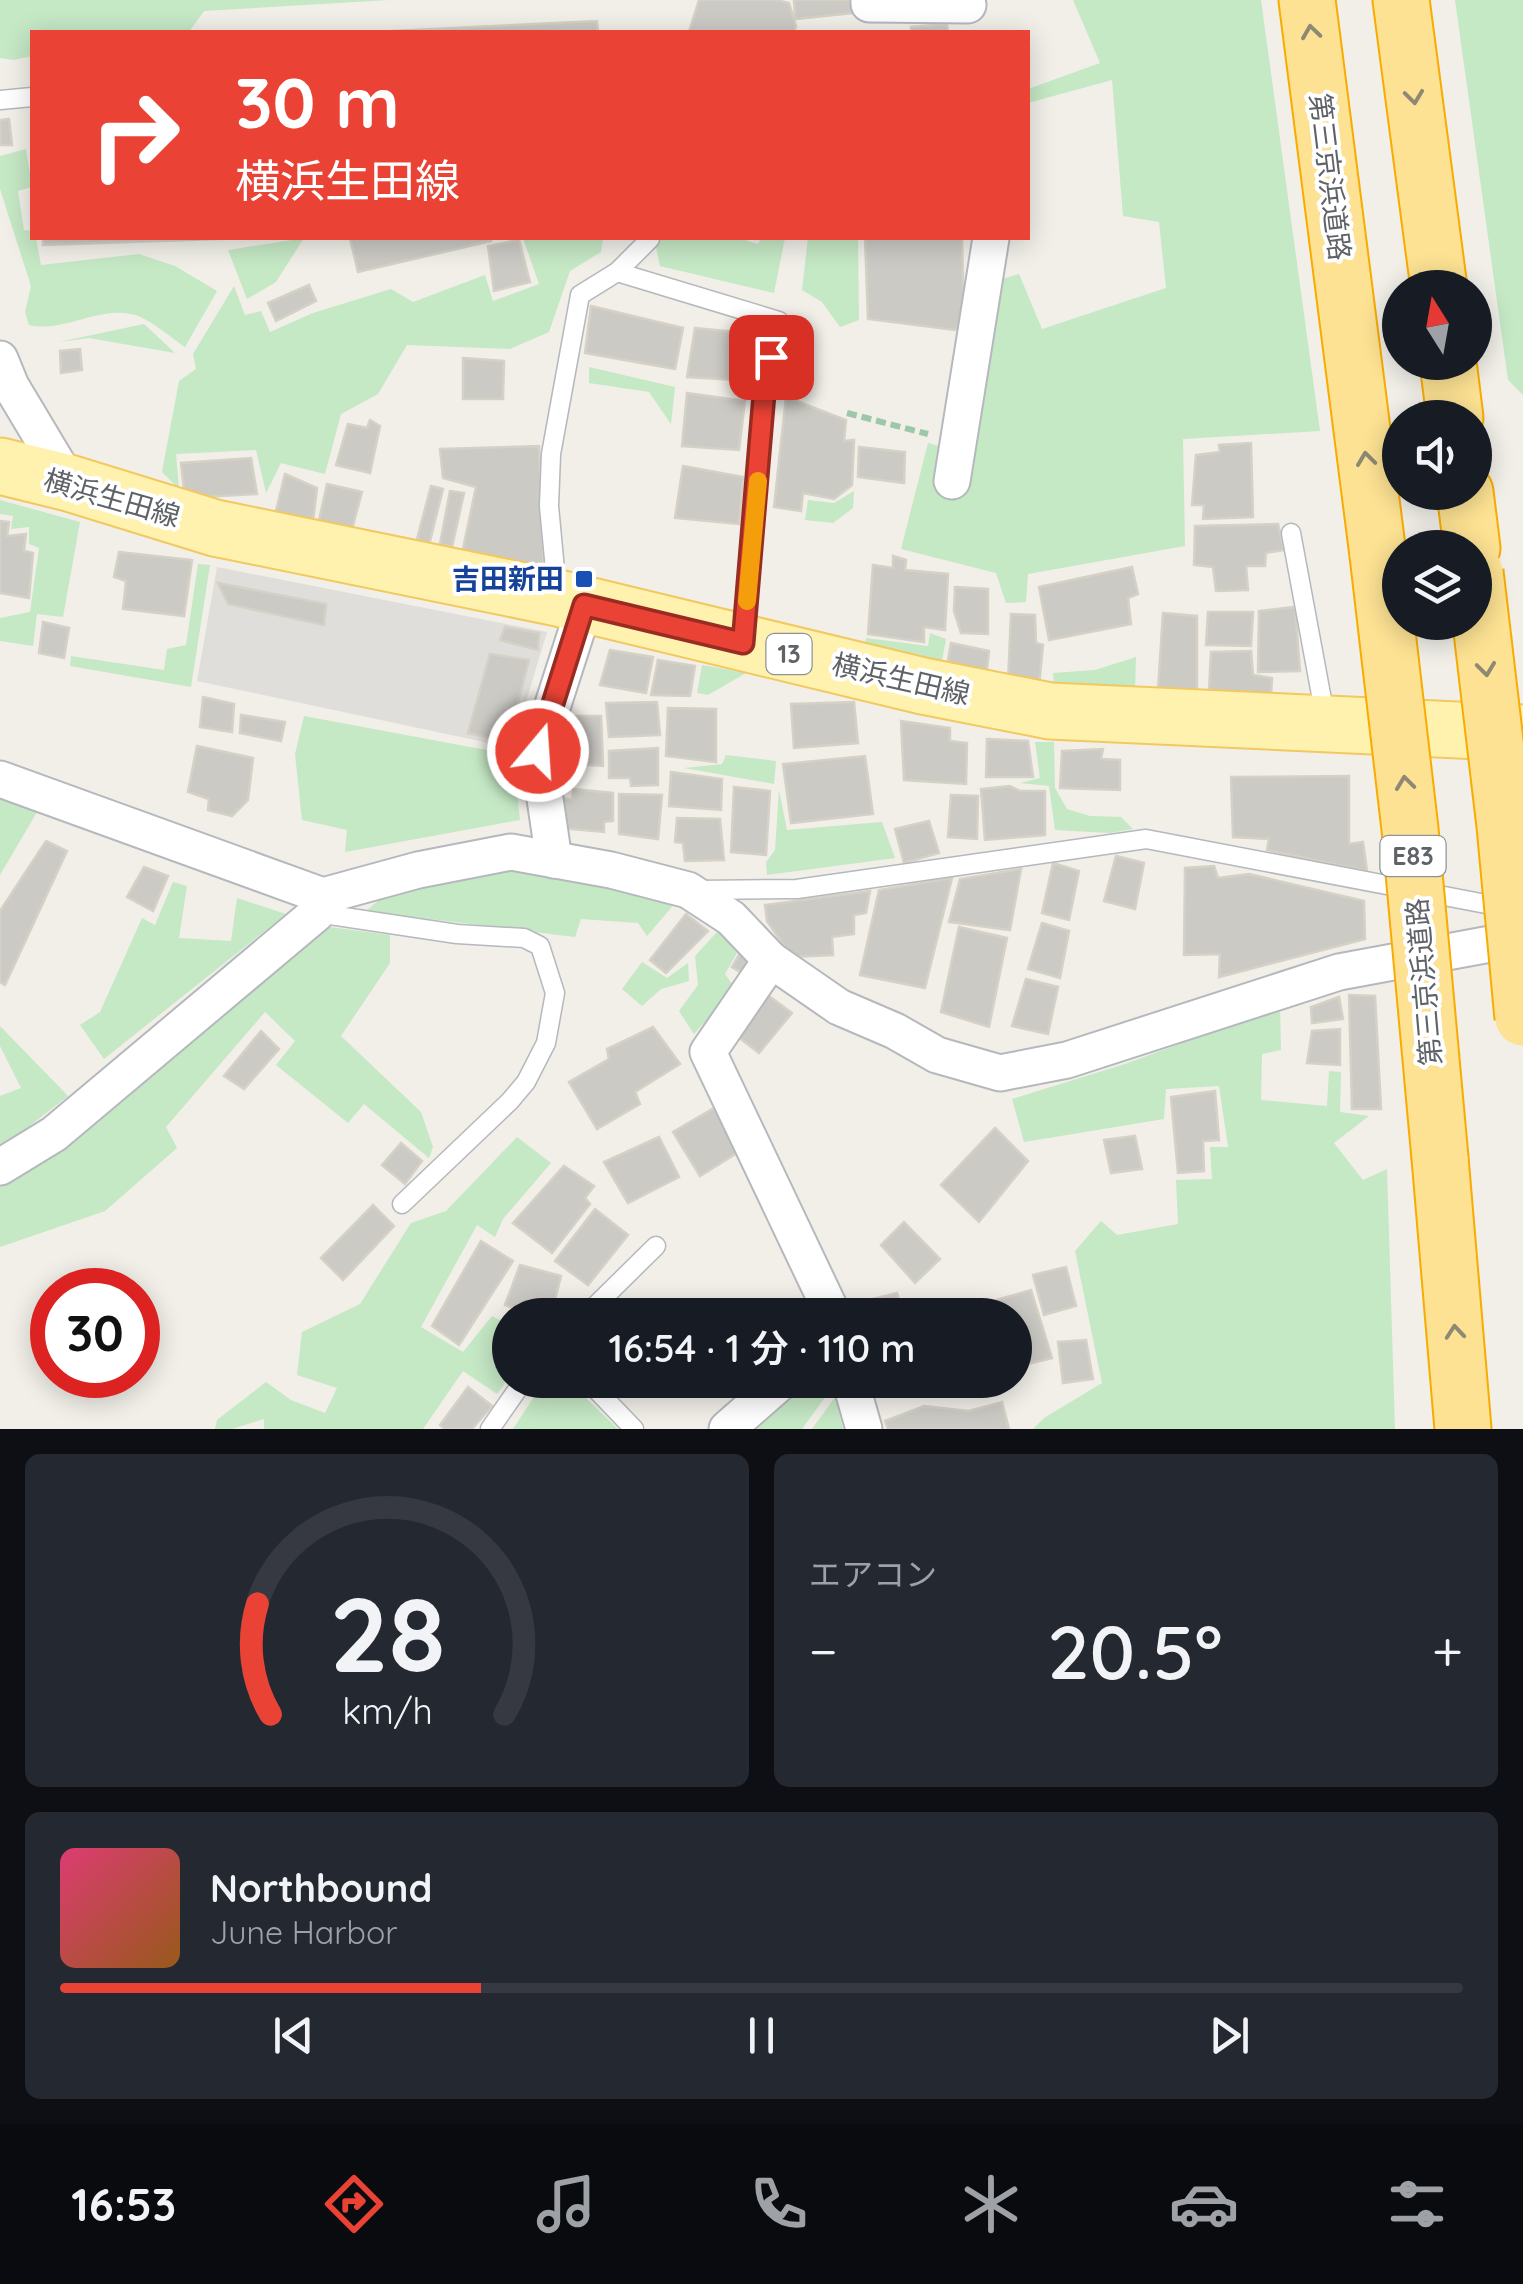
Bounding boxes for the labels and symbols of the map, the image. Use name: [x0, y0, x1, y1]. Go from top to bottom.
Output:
one-way arrow: [1302, 24, 1323, 40]
one-way arrow: [1403, 89, 1424, 105]
street label: 第三京浜道路: [1303, 91, 1358, 262]
north arrow: [1382, 270, 1492, 380]
pin: [729, 315, 814, 400]
one-way arrow: [1356, 450, 1377, 466]
street label: 横浜生田線: [40, 461, 184, 534]
place label: 吉田新田: [452, 561, 564, 596]
marker: 吉田新田: [573, 568, 595, 590]
road number: 13: [766, 634, 812, 674]
street label: 横浜生田線: [829, 646, 973, 711]
one-way arrow: [1475, 660, 1496, 677]
position arrow: [486, 699, 590, 803]
one-way arrow: [1395, 774, 1416, 790]
road number: E83: [1380, 836, 1446, 876]
street label: 第三京浜道路: [1399, 897, 1448, 1067]
speed limit sign: 30: [30, 1268, 160, 1398]
one-way arrow: [1445, 1323, 1466, 1339]

